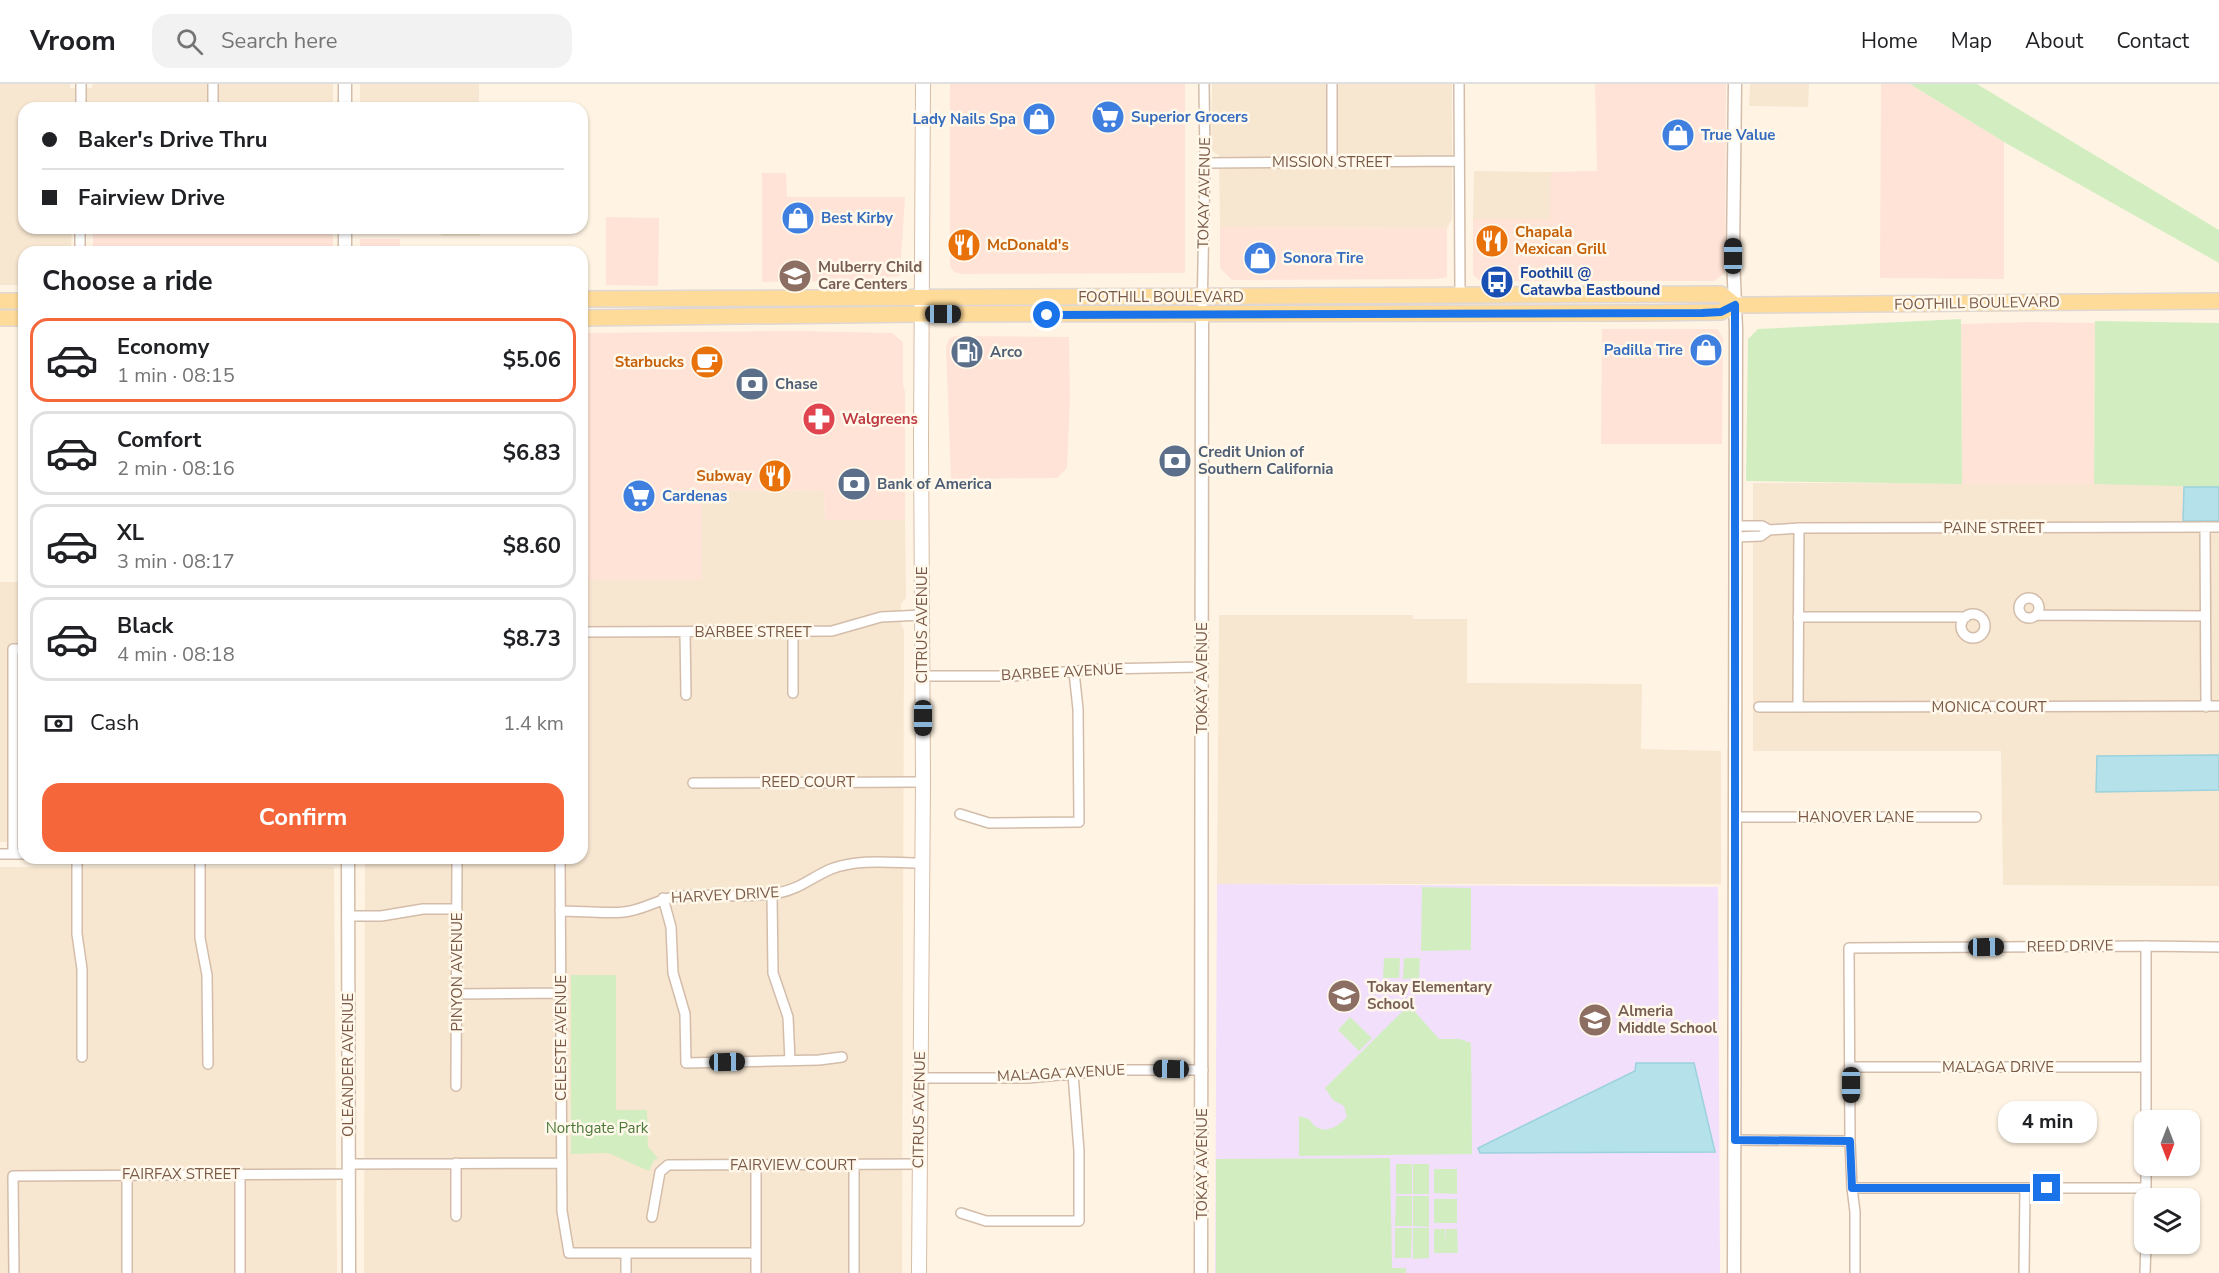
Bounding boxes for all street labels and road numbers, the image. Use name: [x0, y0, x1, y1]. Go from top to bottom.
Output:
street label: TOKAY AVENUE: [1193, 137, 1215, 249]
street label: MISSION STREET: [1272, 152, 1392, 172]
street label: FOOTHILL BOULEVARD: [1078, 287, 1244, 307]
street label: FOOTHILL BOULEVARD: [1894, 292, 2060, 314]
street label: PAINE STREET: [1943, 518, 2045, 538]
street label: CITRUS AVENUE: [912, 567, 932, 683]
street label: BARBEE STREET: [695, 622, 811, 642]
street label: TOKAY AVENUE: [1192, 622, 1212, 734]
street label: BARBEE AVENUE: [1000, 659, 1124, 685]
street label: MONICA COURT: [1932, 697, 2046, 717]
street label: REED COURT: [761, 772, 855, 792]
street label: HANOVER LANE: [1798, 807, 1914, 827]
street label: HARVEY DRIVE: [671, 882, 779, 908]
street label: PINYON AVENUE: [447, 912, 467, 1032]
street label: REED DRIVE: [2027, 935, 2113, 957]
street label: CELESTE AVENUE: [551, 975, 571, 1101]
street label: OLEANDER AVENUE: [338, 993, 358, 1137]
street label: CITRUS AVENUE: [908, 1051, 930, 1169]
street label: MALAGA DRIVE: [1942, 1057, 2054, 1077]
street label: MALAGA AVENUE: [997, 1060, 1125, 1086]
street label: TOKAY AVENUE: [1192, 1108, 1212, 1220]
street label: FAIRVIEW COURT: [730, 1155, 856, 1175]
street label: FAIRFAX STREET: [122, 1164, 240, 1184]

